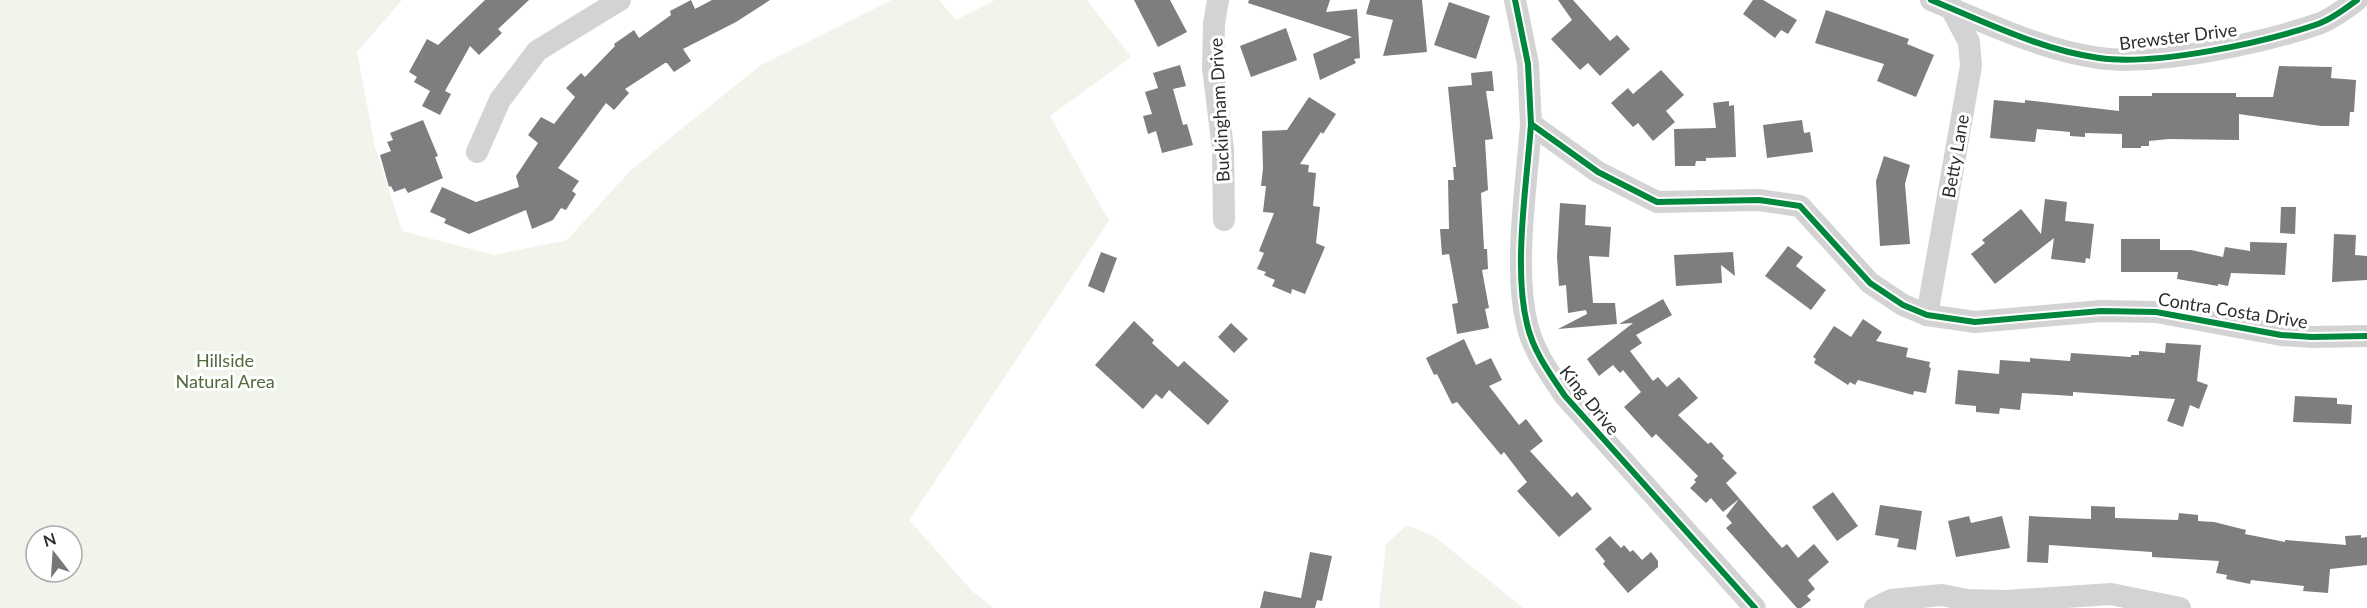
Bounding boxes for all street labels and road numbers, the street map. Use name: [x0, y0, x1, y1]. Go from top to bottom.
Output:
street label: Brewster Drive: [2118, 18, 2238, 54]
street label: Buckingham Drive: [1204, 37, 1234, 183]
street label: Betty Lane: [1937, 113, 1973, 199]
street label: Contra Costa Drive: [2157, 287, 2309, 333]
street label: King Drive: [1555, 361, 1625, 439]

